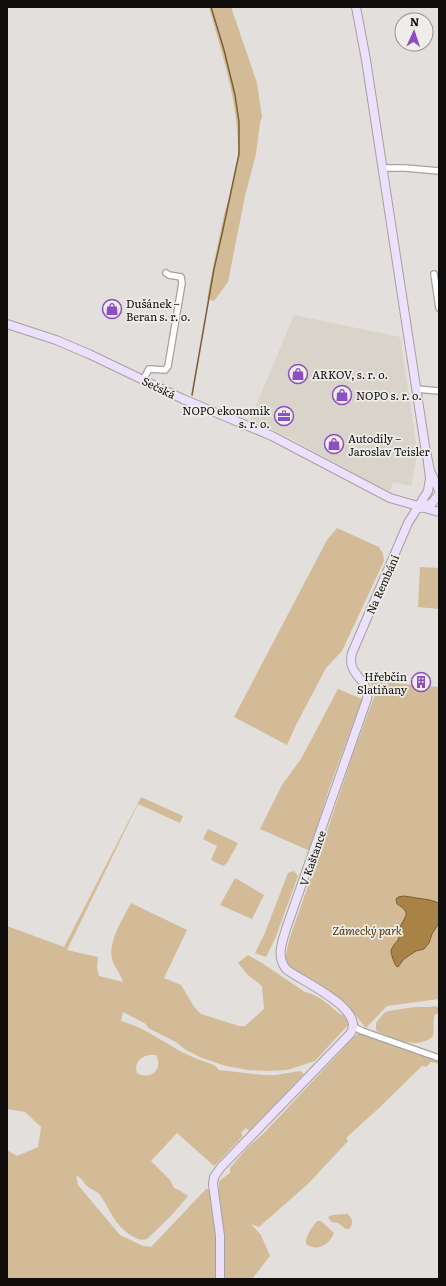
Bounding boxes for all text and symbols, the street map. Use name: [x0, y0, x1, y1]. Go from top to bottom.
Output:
north arrow: [394, 12, 434, 52]
text: N: [410, 13, 420, 29]
place label: Dušánek – Beran s. r. o.: [126, 295, 191, 324]
shop icon: Dušánek – Beran s. r. o.: [101, 298, 123, 320]
shop icon: ARKOV, s. r. o.: [287, 363, 309, 385]
place label: ARKOV, s. r. o.: [312, 366, 388, 382]
street label: Sečská: [140, 372, 178, 402]
shop icon: NOPO s. r. o.: [331, 384, 353, 406]
place label: NOPO s. r. o.: [356, 387, 422, 403]
place label: NOPO ekonomik s. r. o.: [182, 402, 270, 431]
office icon: NOPO ekonomik s. r. o.: [273, 405, 295, 427]
place label: Autodíly – Jaroslav Teisler: [348, 430, 431, 459]
shop icon: Autodíly – Jaroslav Teisler: [323, 433, 345, 455]
street label: Na Rembáni: [362, 551, 402, 616]
place label: Hřebčín Slatiňany: [357, 668, 408, 697]
building icon: Hřebčín Slatiňany: [410, 671, 432, 693]
street label: V Kaštance: [295, 828, 329, 888]
park label: Zámecký park: [332, 922, 402, 938]

